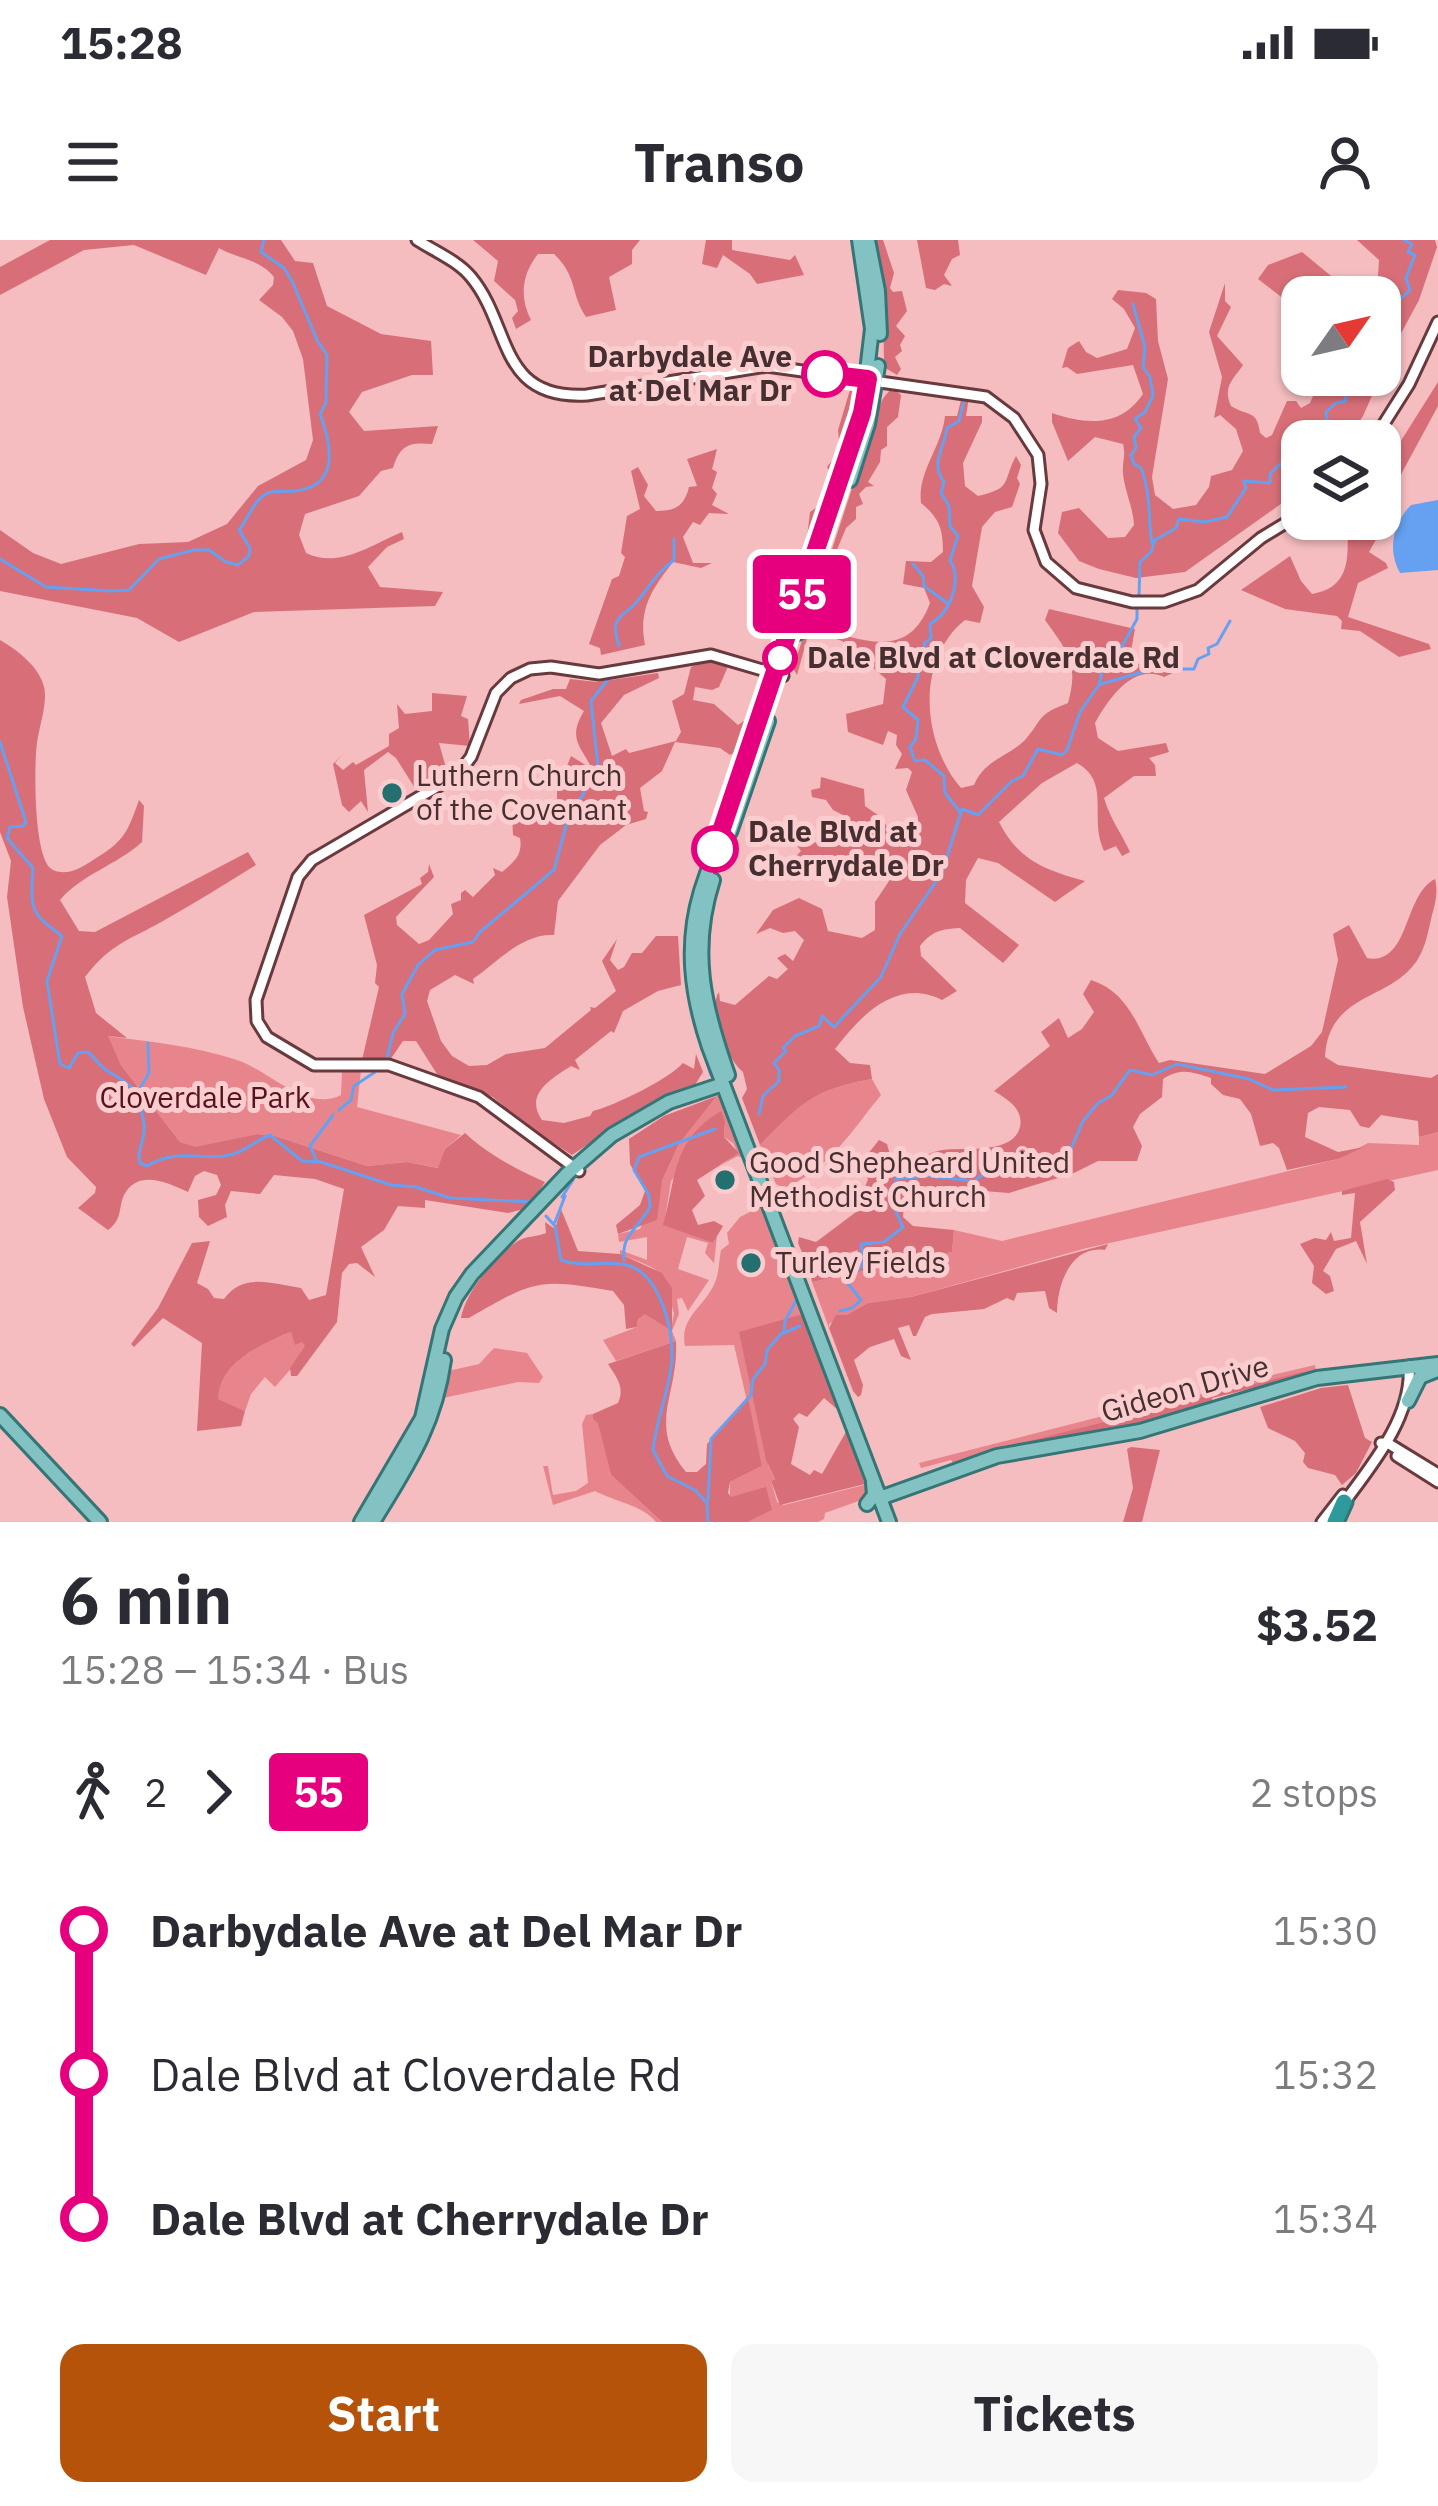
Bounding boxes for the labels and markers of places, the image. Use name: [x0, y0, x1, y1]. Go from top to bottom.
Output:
place label: Darbydale Ave at Del Mar Dr: [587, 336, 792, 409]
marker: Darbydale Ave at Del Mar Dr: [803, 352, 847, 396]
place label: Dale Blvd at Cloverdale Rd: [807, 637, 1180, 676]
marker: Dale Blvd at Cloverdale Rd: [764, 642, 796, 674]
place label: Luthern Church of the Covenant: [416, 755, 627, 828]
marker: Luthern Church of the Covenant: [379, 780, 405, 806]
place label: Dale Blvd at Cherrydale Dr: [748, 811, 944, 884]
marker: Dale Blvd at Cherrydale Dr: [693, 827, 737, 871]
place label: Good Shepheard United Methodist Church: [749, 1142, 1070, 1215]
marker: Good Shepheard United Methodist Church: [712, 1167, 738, 1193]
place label: Turley Fields: [775, 1242, 946, 1281]
marker: Turley Fields: [738, 1250, 764, 1276]

